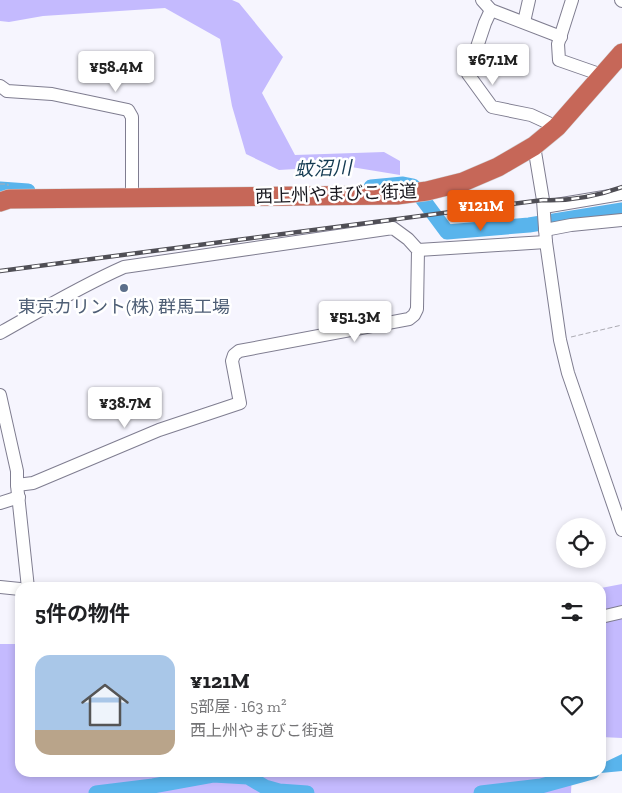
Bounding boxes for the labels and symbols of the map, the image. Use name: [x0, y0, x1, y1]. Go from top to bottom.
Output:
pin: ¥67.1M: [452, 44, 534, 86]
pin: ¥58.4M: [75, 51, 157, 93]
water label: 蚊沼川: [294, 156, 354, 181]
street label: 西上州やまびこ街道: [255, 180, 417, 208]
pin: ¥121M: [446, 190, 516, 232]
marker: 東京カリント(株) 群馬工場: [118, 282, 130, 294]
place label: 東京カリント(株) 群馬工場: [18, 296, 230, 318]
pin: ¥51.3M: [314, 300, 396, 343]
pin: ¥38.7M: [84, 386, 166, 429]

